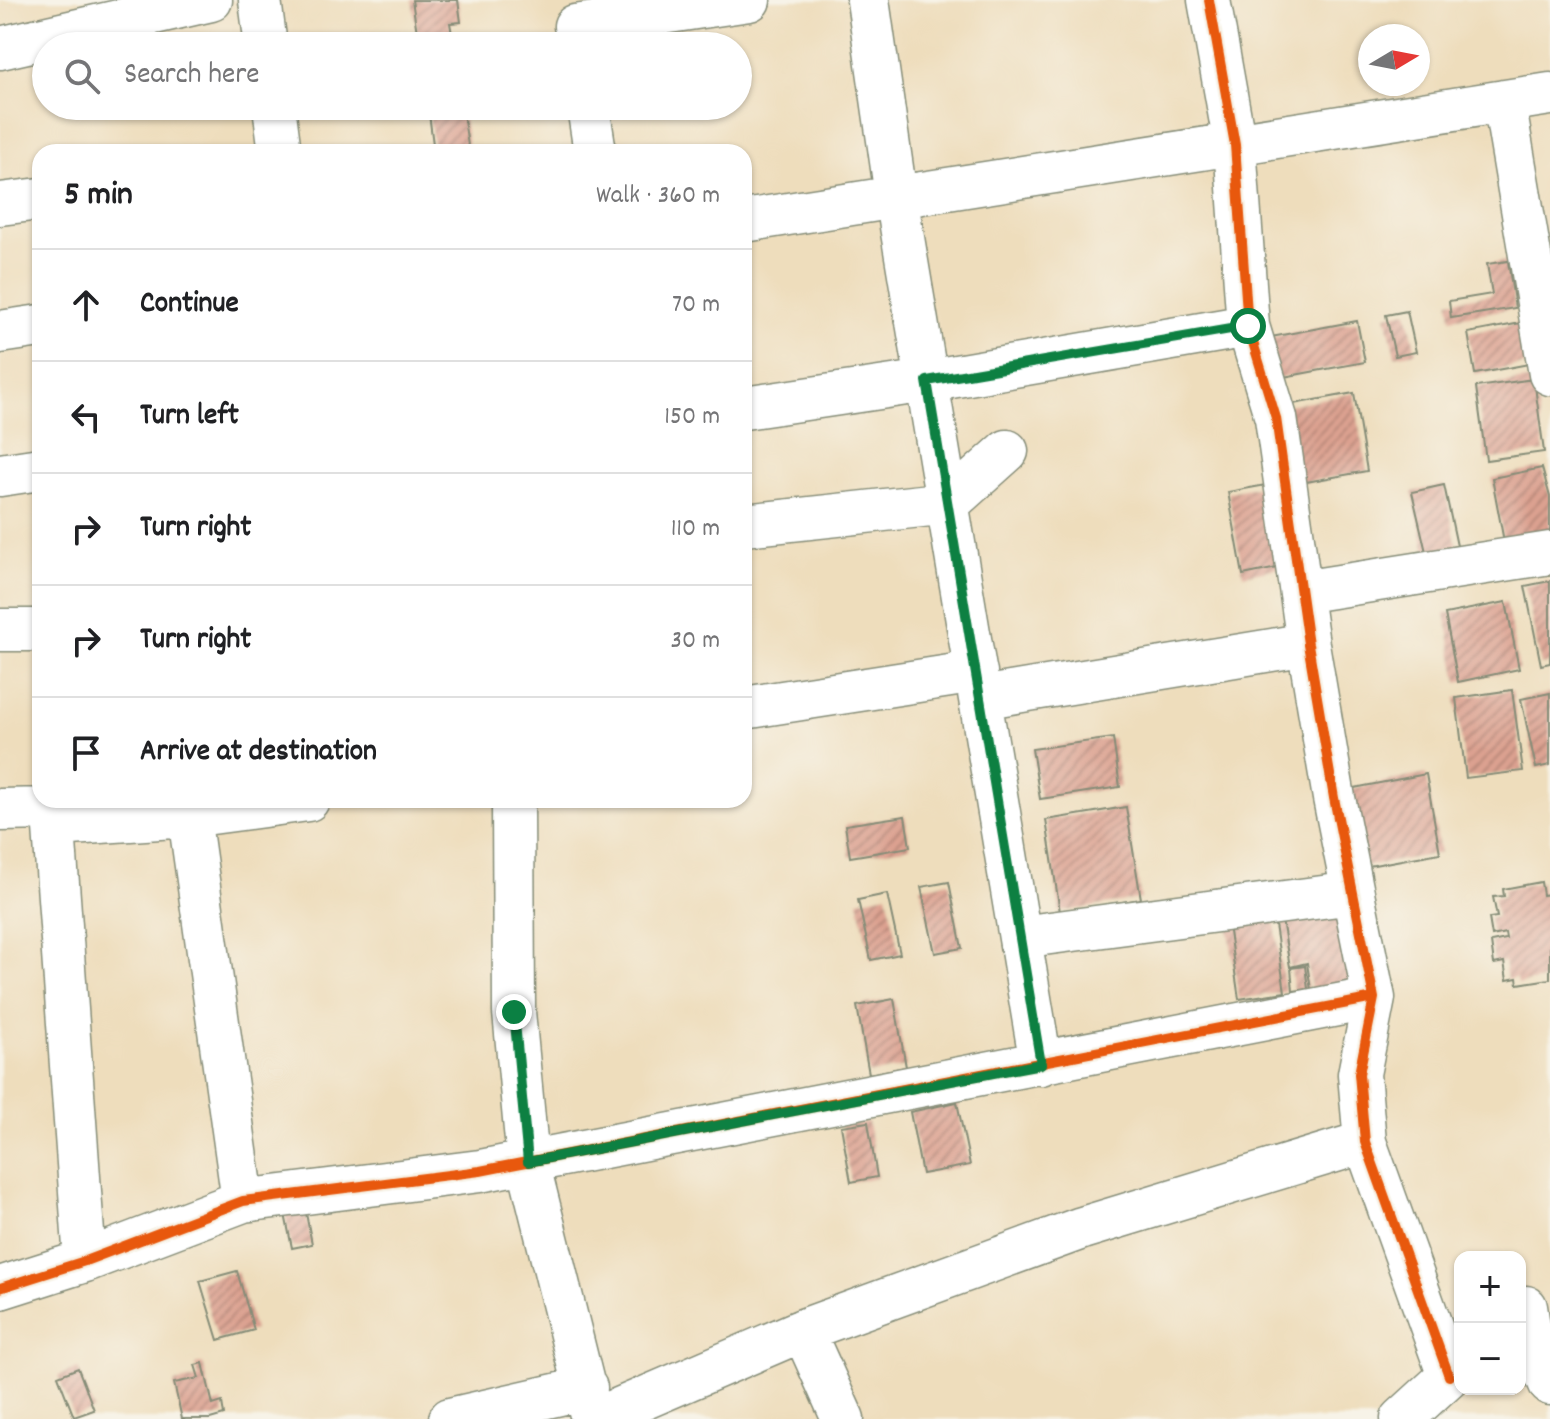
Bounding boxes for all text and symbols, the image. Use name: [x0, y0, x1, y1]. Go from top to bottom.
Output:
north arrow: [1358, 24, 1430, 96]
search box: [32, 32, 752, 120]
icon: search: [60, 54, 104, 98]
text: Search here: [124, 55, 260, 98]
text: 5 min: [64, 172, 133, 221]
text: Walk · 360 m: [596, 178, 720, 215]
icon: ahead: [64, 283, 108, 327]
text: Continue: [140, 284, 239, 327]
text: 70 m: [672, 287, 720, 324]
route start: [1230, 308, 1266, 344]
icon: left: [64, 395, 108, 439]
text: Turn left: [140, 396, 239, 439]
text: 150 m: [664, 399, 720, 436]
icon: right: [64, 507, 108, 551]
text: Turn right: [140, 508, 251, 551]
text: 110 m: [671, 511, 720, 548]
icon: right: [64, 619, 108, 663]
text: Turn right: [140, 620, 251, 663]
text: 30 m: [670, 623, 720, 660]
icon: arrive: [64, 731, 108, 775]
text: Arrive at destination: [140, 732, 377, 775]
route end: [496, 994, 532, 1030]
map controls: [1454, 1251, 1526, 1395]
button: +: [1454, 1251, 1526, 1323]
button: −: [1454, 1323, 1526, 1395]

